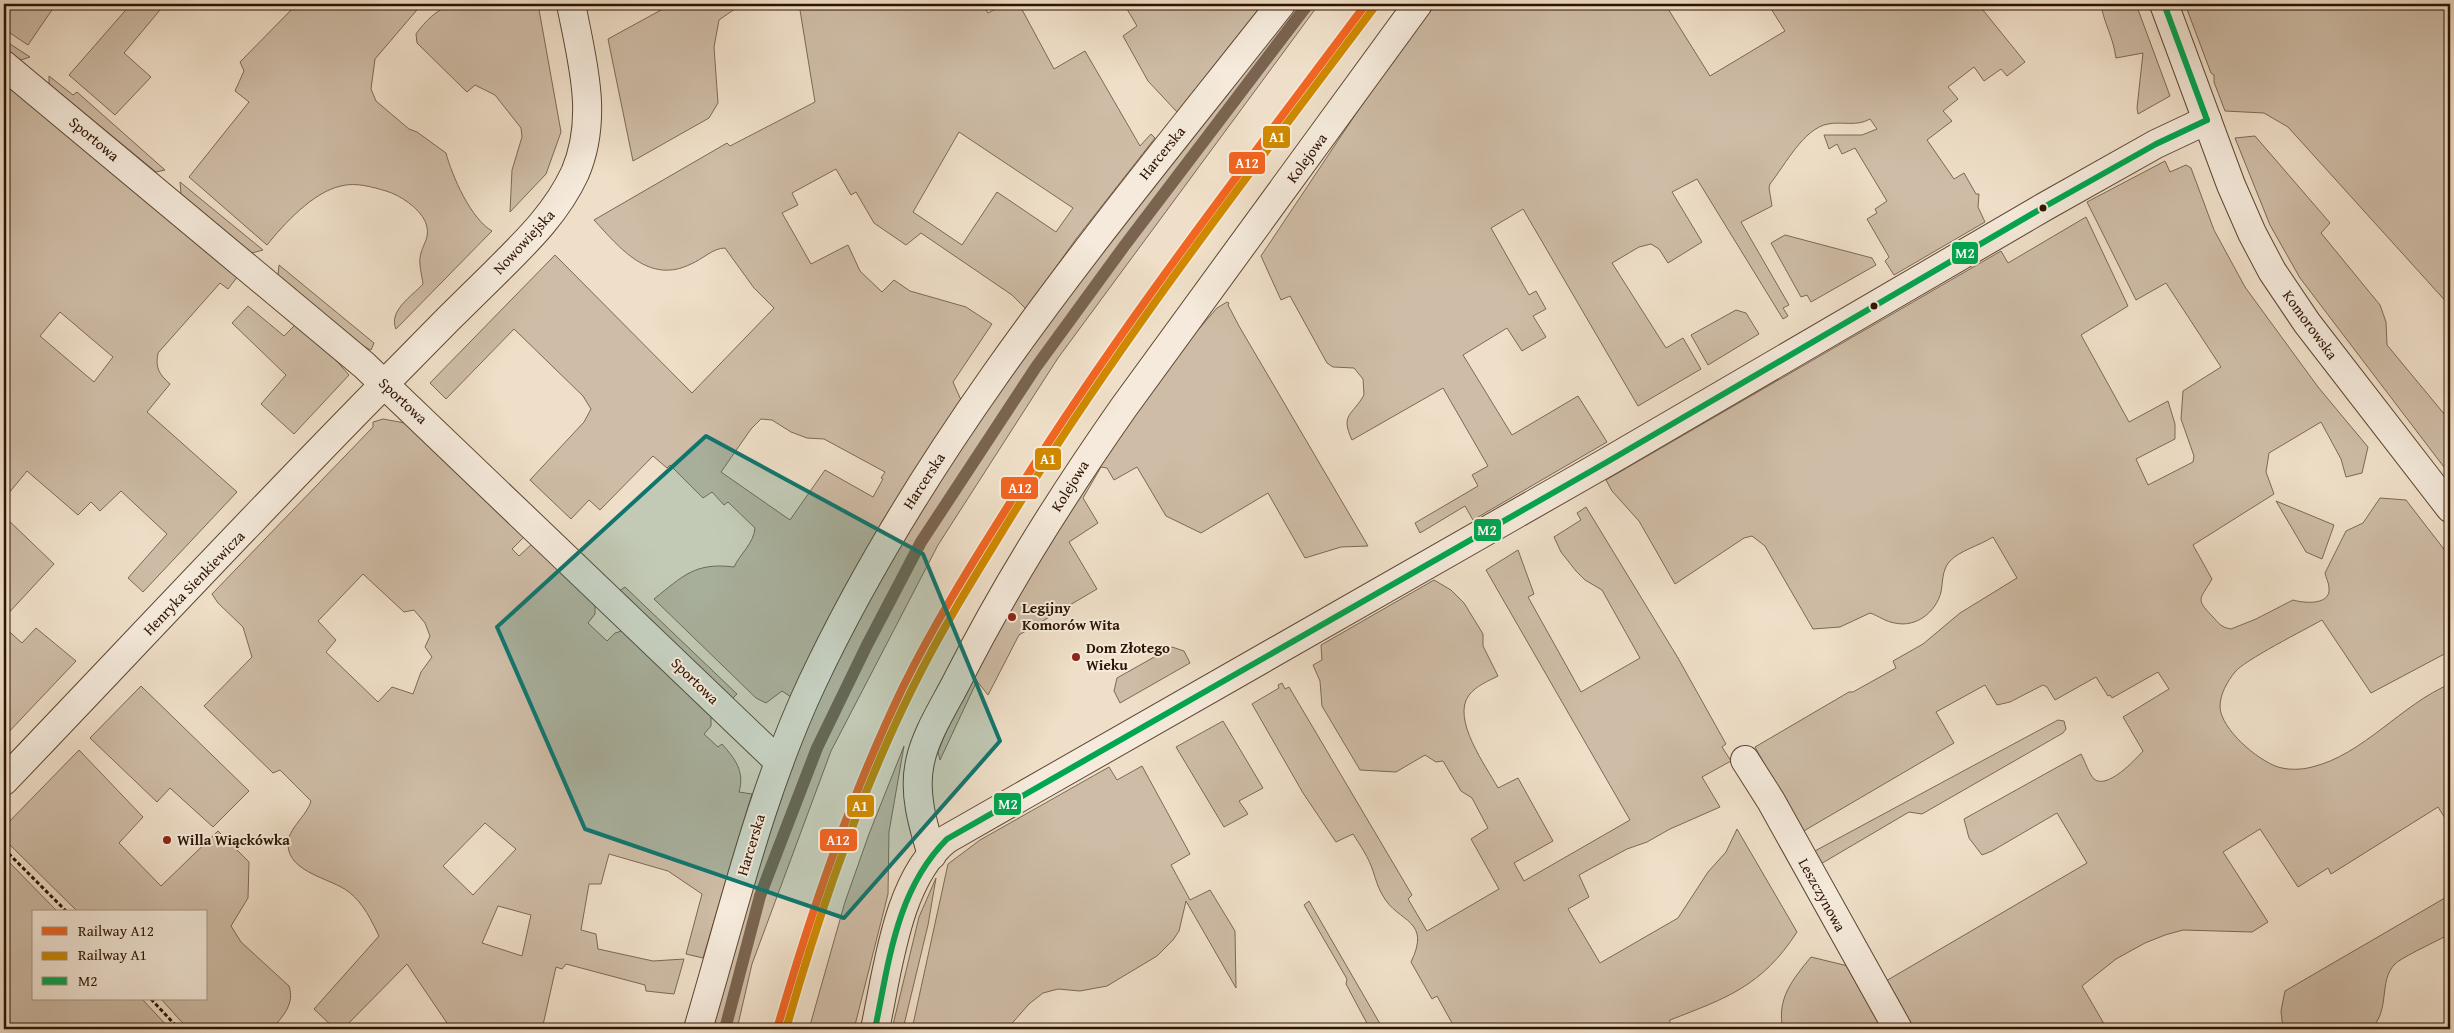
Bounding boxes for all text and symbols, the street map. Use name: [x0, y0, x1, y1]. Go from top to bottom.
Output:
street label: Sportowa: [65, 111, 124, 166]
street label: Harcerska: [1133, 121, 1190, 184]
line badge: A1: [1262, 125, 1291, 149]
text: A1: [1269, 127, 1285, 147]
street label: Kolejowa: [1281, 129, 1332, 187]
line badge: A12: [1228, 151, 1266, 175]
text: A12: [1235, 153, 1259, 173]
unlabelled marker: [2038, 203, 2048, 213]
street label: Nowowiejska: [488, 205, 559, 279]
line badge: M2: [1951, 241, 1979, 265]
text: M2: [1955, 243, 1975, 263]
street label: Komorowska: [2278, 286, 2343, 364]
unlabelled marker: [1869, 301, 1879, 311]
street label: Sportowa: [374, 373, 432, 429]
line badge: A1: [1034, 447, 1062, 471]
street label: Harcerska: [897, 448, 950, 513]
text: A1: [1040, 449, 1056, 469]
street label: Kolejowa: [1046, 456, 1094, 515]
line badge: A12: [1000, 476, 1039, 500]
text: A12: [1008, 478, 1032, 498]
line badge: M2: [1473, 518, 1502, 542]
text: M2: [1477, 520, 1497, 540]
street label: Henryka Sienkiewicza: [138, 526, 249, 640]
place label: Legijny Komorów Wita: [1022, 597, 1120, 635]
marker: Legijny Komorów Wita: [1006, 611, 1018, 623]
place label: Dom Złotego Wieku: [1086, 637, 1170, 675]
marker: Dom Złotego Wieku: [1070, 651, 1082, 663]
street label: Sportowa: [667, 652, 724, 709]
line badge: M2: [993, 792, 1022, 816]
line badge: A1: [846, 794, 875, 818]
text: M2: [998, 794, 1018, 814]
text: A1: [852, 796, 868, 816]
street label: Harcerska: [731, 811, 770, 878]
line badge: A12: [819, 828, 858, 852]
place label: Willa Wiąckówka: [177, 829, 290, 850]
text: A12: [826, 830, 850, 850]
marker: Willa Wiąckówka: [161, 834, 173, 846]
street label: Leszczynowa: [1794, 854, 1851, 935]
legend: [32, 910, 208, 1000]
text: Railway A12: [78, 920, 154, 941]
text: Railway A1: [78, 944, 147, 965]
text: M2: [78, 970, 98, 991]

